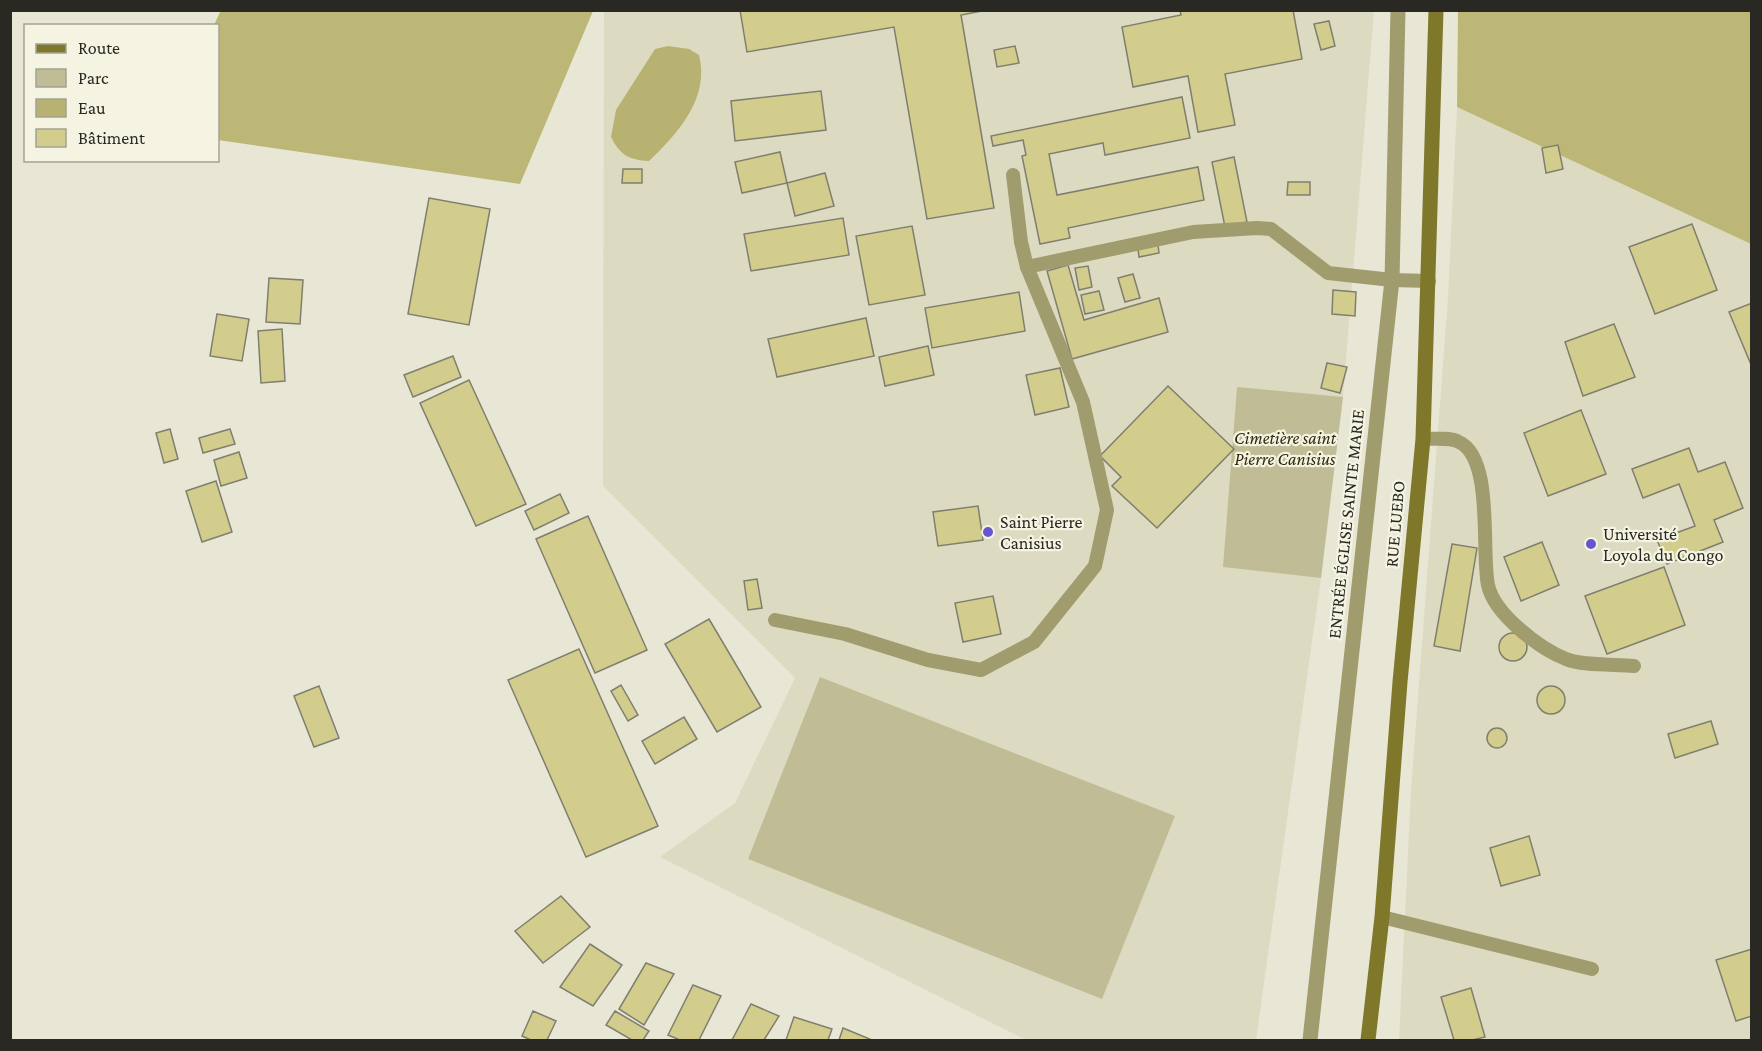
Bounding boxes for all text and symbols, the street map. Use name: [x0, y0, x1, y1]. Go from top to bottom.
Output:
legend: [24, 24, 219, 162]
text: Route: [78, 38, 120, 58]
text: Parc: [78, 68, 109, 88]
text: Eau: [78, 98, 106, 118]
text: Bâtiment: [78, 128, 146, 148]
street label: ENTRÉE ÉGLISE SAINTE MARIE: [1324, 408, 1368, 640]
park label: Cimetière saint Pierre Canisius: [1234, 428, 1337, 469]
street label: RUE LUEBO: [1381, 480, 1409, 568]
place label: Saint Pierre Canisius: [1000, 512, 1083, 553]
place label: Université Loyola du Congo: [1603, 524, 1724, 565]
marker: Saint Pierre Canisius: [981, 525, 995, 539]
marker: Université Loyola du Congo: [1584, 537, 1598, 551]

